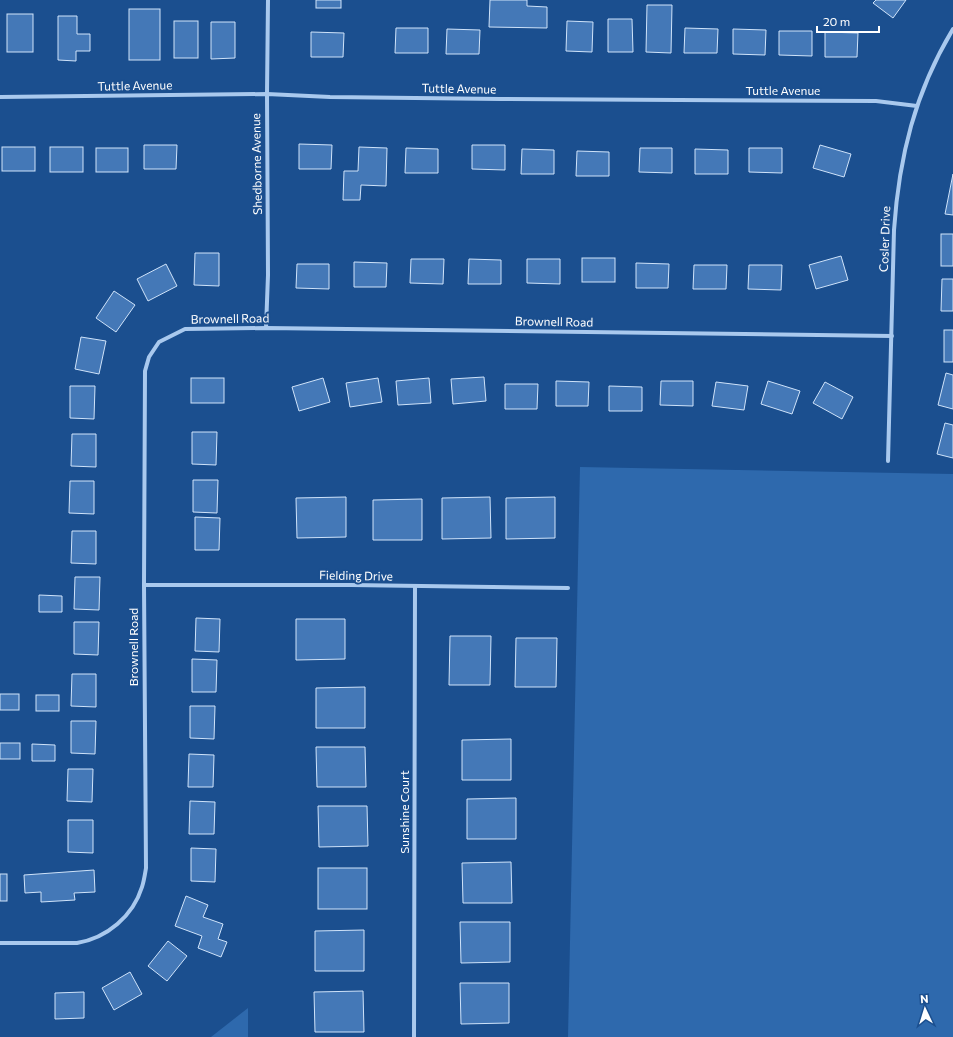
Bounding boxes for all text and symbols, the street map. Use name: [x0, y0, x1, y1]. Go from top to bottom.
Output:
scale bar: [817, 8, 879, 34]
text: 20 m: [823, 14, 850, 28]
street label: Tuttle Avenue: [97, 77, 173, 93]
street label: Tuttle Avenue: [421, 80, 497, 96]
street label: Tuttle Avenue: [746, 83, 820, 97]
street label: Shedborne Avenue: [248, 113, 264, 215]
street label: Cosler Drive: [876, 206, 892, 272]
street label: Brownell Road: [191, 310, 269, 326]
street label: Brownell Road: [515, 313, 593, 329]
street label: Fielding Drive: [319, 567, 393, 583]
street label: Brownell Road: [126, 608, 140, 686]
street label: Sunshine Court: [397, 770, 411, 854]
north arrow: [905, 989, 945, 1029]
text: N: [920, 992, 929, 1005]

